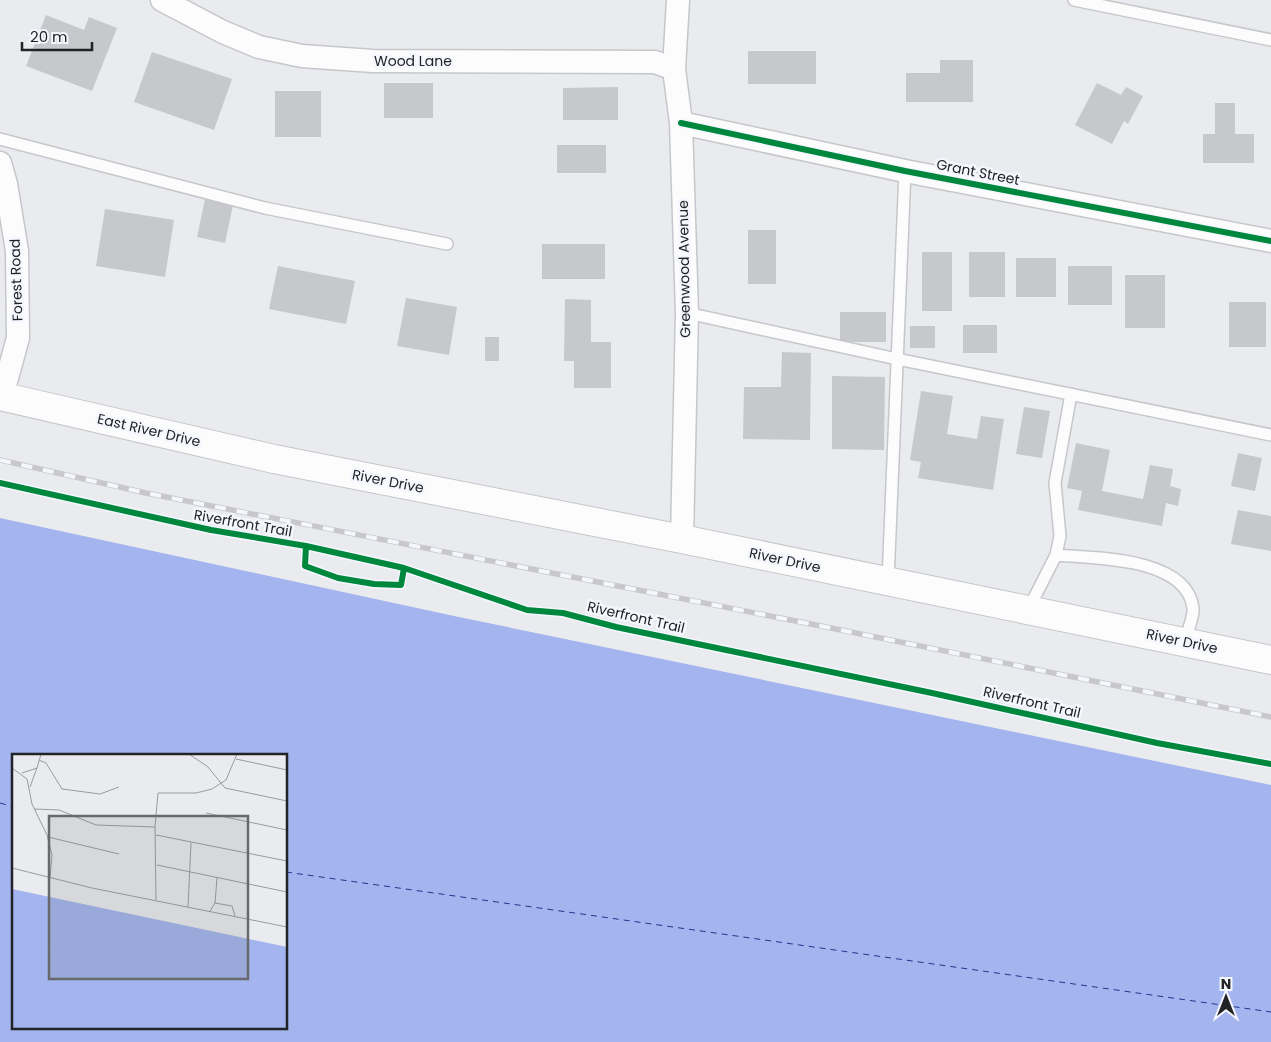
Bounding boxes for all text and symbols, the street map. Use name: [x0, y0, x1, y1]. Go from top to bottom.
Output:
scale bar: [22, 20, 92, 52]
text: 20 m: [30, 26, 68, 47]
street label: Wood Lane: [374, 51, 452, 71]
street label: Grant Street: [935, 154, 1021, 190]
street label: Greenwood Avenue: [673, 200, 695, 338]
street label: Forest Road: [5, 238, 27, 322]
street label: East River Drive: [95, 408, 203, 452]
street label: River Drive: [350, 464, 426, 498]
street label: Riverfront Trail: [192, 505, 294, 541]
street label: River Drive: [747, 543, 823, 577]
street label: Riverfront Trail: [585, 596, 687, 638]
street label: River Drive: [1144, 624, 1220, 658]
street label: Riverfront Trail: [981, 681, 1083, 723]
inset map: [12, 754, 288, 1030]
north arrow: [1201, 972, 1251, 1022]
text: N: [1221, 974, 1231, 994]

